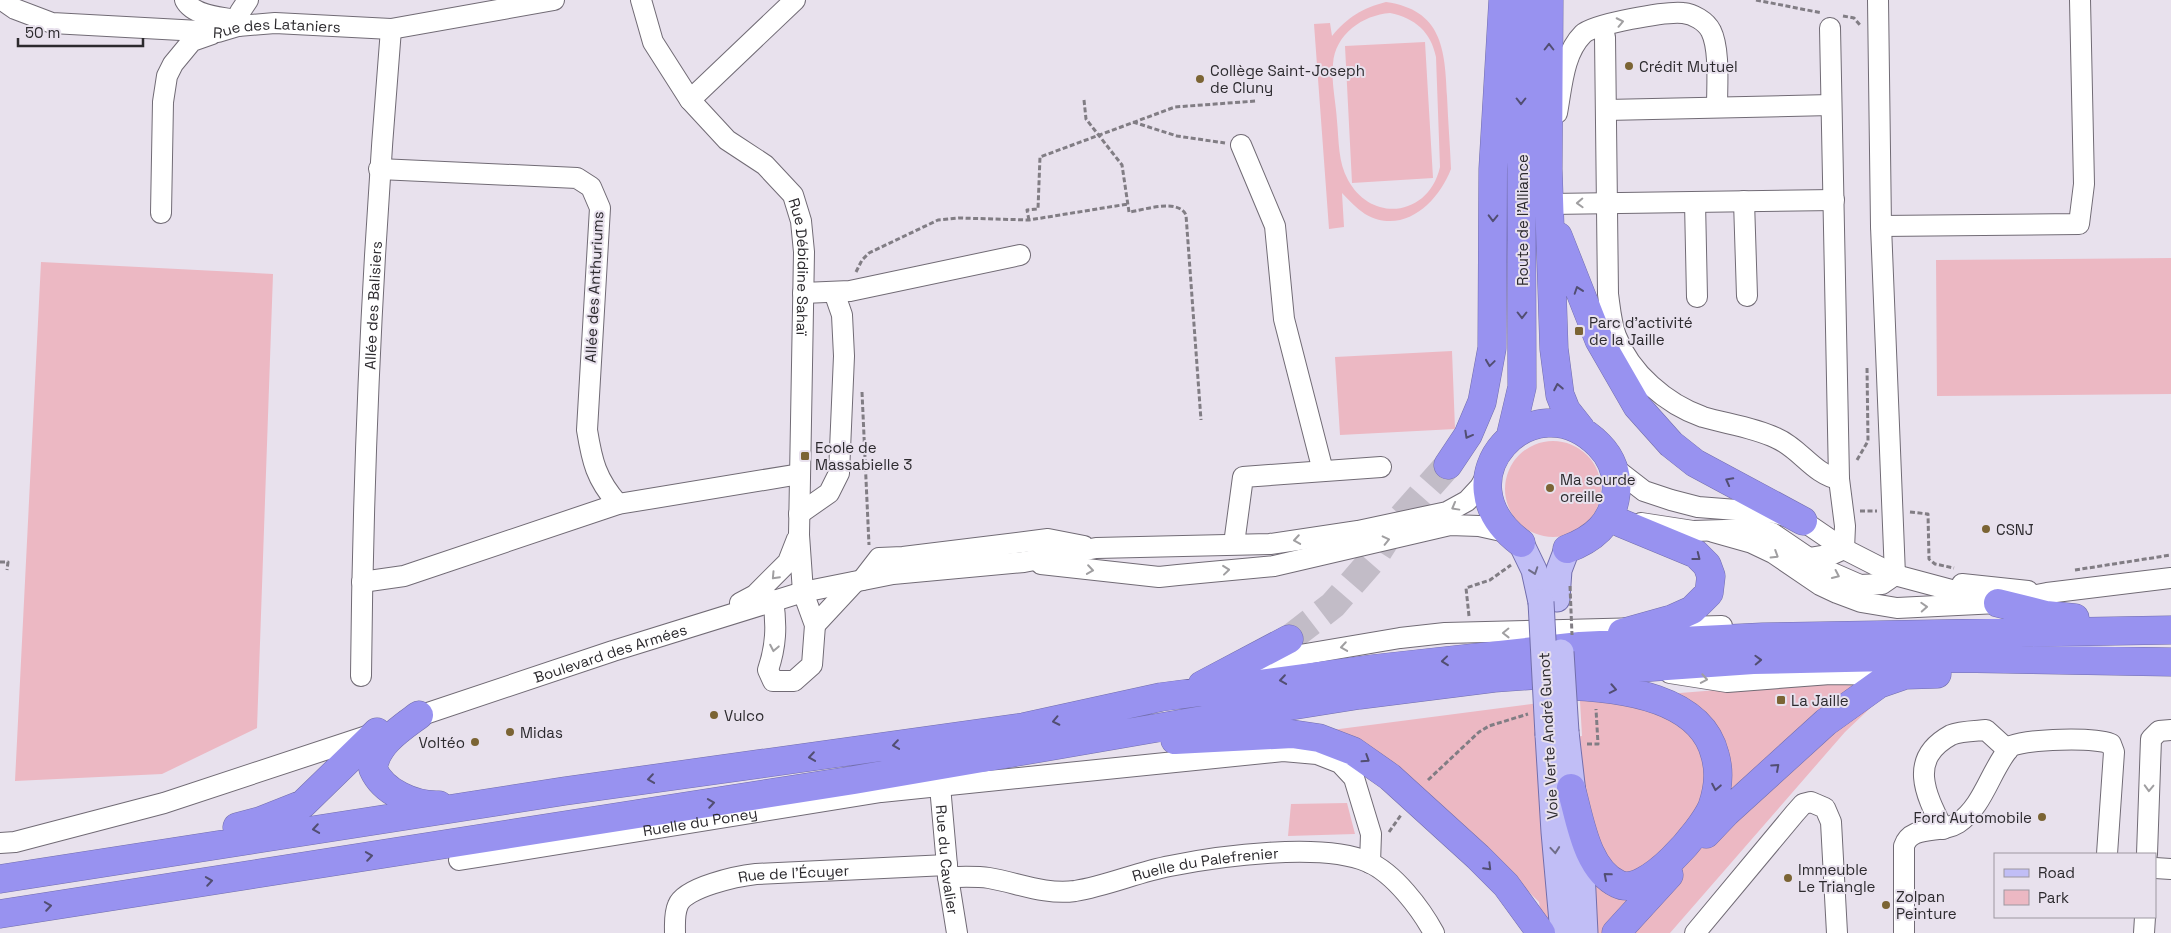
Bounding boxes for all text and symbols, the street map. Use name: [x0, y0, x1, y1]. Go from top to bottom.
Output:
street label: Rue des Lataniers: [212, 13, 341, 42]
scale bar: [18, 15, 142, 47]
one-way arrow: [1615, 17, 1624, 28]
text: 50 m: [25, 23, 60, 42]
one-way arrow: [1544, 43, 1554, 50]
place label: Crédit Mutuel: [1639, 57, 1738, 76]
marker: Crédit Mutuel: [1623, 60, 1635, 72]
place label: Collège Saint-Joseph de Cluny: [1210, 61, 1365, 97]
marker: Collège Saint-Joseph de Cluny: [1194, 73, 1206, 85]
one-way arrow: [1516, 98, 1526, 105]
street label: Route de l'Alliance: [1513, 154, 1532, 286]
street label: Rue Débidine Sahaï: [785, 195, 814, 337]
one-way arrow: [1576, 198, 1584, 209]
street label: Allée des Anthuriums: [581, 211, 607, 363]
one-way arrow: [1488, 214, 1498, 222]
street label: Allée des Balisiers: [360, 240, 385, 370]
one-way arrow: [1574, 287, 1584, 295]
one-way arrow: [1517, 312, 1527, 320]
place label: Parc d'activité de la Jaille: [1589, 313, 1693, 349]
marker: Parc d'activité de la Jaille: [1573, 325, 1585, 337]
one-way arrow: [1485, 360, 1496, 368]
one-way arrow: [1554, 382, 1564, 391]
one-way arrow: [1464, 430, 1474, 439]
place label: Ecole de Massabielle 3: [815, 438, 912, 474]
marker: Ecole de Massabielle 3: [799, 450, 811, 462]
place label: Ma sourde oreille: [1560, 470, 1636, 506]
one-way arrow: [1725, 478, 1734, 488]
marker: Ma sourde oreille: [1544, 482, 1556, 494]
one-way arrow: [1452, 501, 1461, 511]
place label: CSNJ: [1996, 520, 2034, 539]
marker: CSNJ: [1980, 523, 1992, 535]
one-way arrow: [1292, 535, 1301, 545]
one-way arrow: [1381, 535, 1390, 546]
one-way arrow: [1770, 548, 1779, 558]
one-way arrow: [1692, 551, 1701, 560]
one-way arrow: [1086, 565, 1094, 575]
one-way arrow: [1223, 565, 1231, 576]
one-way arrow: [1529, 567, 1539, 575]
one-way arrow: [1831, 569, 1840, 579]
one-way arrow: [772, 571, 781, 580]
one-way arrow: [1920, 601, 1928, 612]
street label: Boulevard des Armées: [531, 619, 689, 686]
one-way arrow: [1501, 628, 1509, 638]
one-way arrow: [1340, 641, 1349, 651]
one-way arrow: [769, 644, 780, 653]
street label: Voie Verte André Gunot: [1534, 652, 1562, 820]
one-way arrow: [1440, 655, 1448, 666]
one-way arrow: [1754, 655, 1762, 665]
one-way arrow: [1279, 674, 1287, 685]
one-way arrow: [1699, 674, 1708, 684]
one-way arrow: [1609, 684, 1617, 694]
place label: La Jaille: [1791, 691, 1849, 710]
marker: La Jaille: [1775, 694, 1787, 706]
place label: Vulco: [724, 706, 764, 725]
marker: Vulco: [708, 709, 720, 721]
one-way arrow: [1052, 715, 1061, 725]
place label: Midas: [520, 723, 563, 742]
marker: Midas: [504, 726, 516, 738]
place label: Voltéo: [419, 733, 465, 752]
marker: Voltéo: [469, 736, 481, 748]
one-way arrow: [891, 739, 899, 750]
one-way arrow: [808, 751, 816, 762]
one-way arrow: [1361, 753, 1370, 762]
one-way arrow: [1770, 764, 1779, 773]
one-way arrow: [647, 773, 655, 784]
one-way arrow: [1711, 783, 1722, 792]
one-way arrow: [2144, 784, 2154, 792]
one-way arrow: [706, 798, 715, 808]
street label: Ruelle du Poney: [641, 803, 759, 840]
street label: Rue du Cavalier: [932, 804, 963, 916]
place label: Ford Automobile: [1913, 808, 2032, 827]
marker: Ford Automobile: [2036, 811, 2048, 823]
one-way arrow: [311, 823, 319, 834]
street label: Ruelle du Palefrenier: [1129, 843, 1279, 885]
one-way arrow: [1549, 846, 1560, 854]
one-way arrow: [365, 852, 374, 862]
legend: [1994, 853, 2156, 918]
street label: Rue de l'Écuyer: [736, 860, 850, 886]
place label: Immeuble Le Triangle: [1798, 860, 1876, 896]
one-way arrow: [1482, 861, 1491, 870]
text: Road: [2038, 863, 2075, 882]
marker: Immeuble Le Triangle: [1782, 872, 1794, 884]
one-way arrow: [1604, 873, 1613, 882]
one-way arrow: [204, 877, 213, 887]
place label: Zolpan Peinture: [1896, 887, 1957, 923]
text: Park: [2038, 888, 2069, 907]
marker: Zolpan Peinture: [1880, 899, 1892, 911]
one-way arrow: [44, 902, 53, 912]

